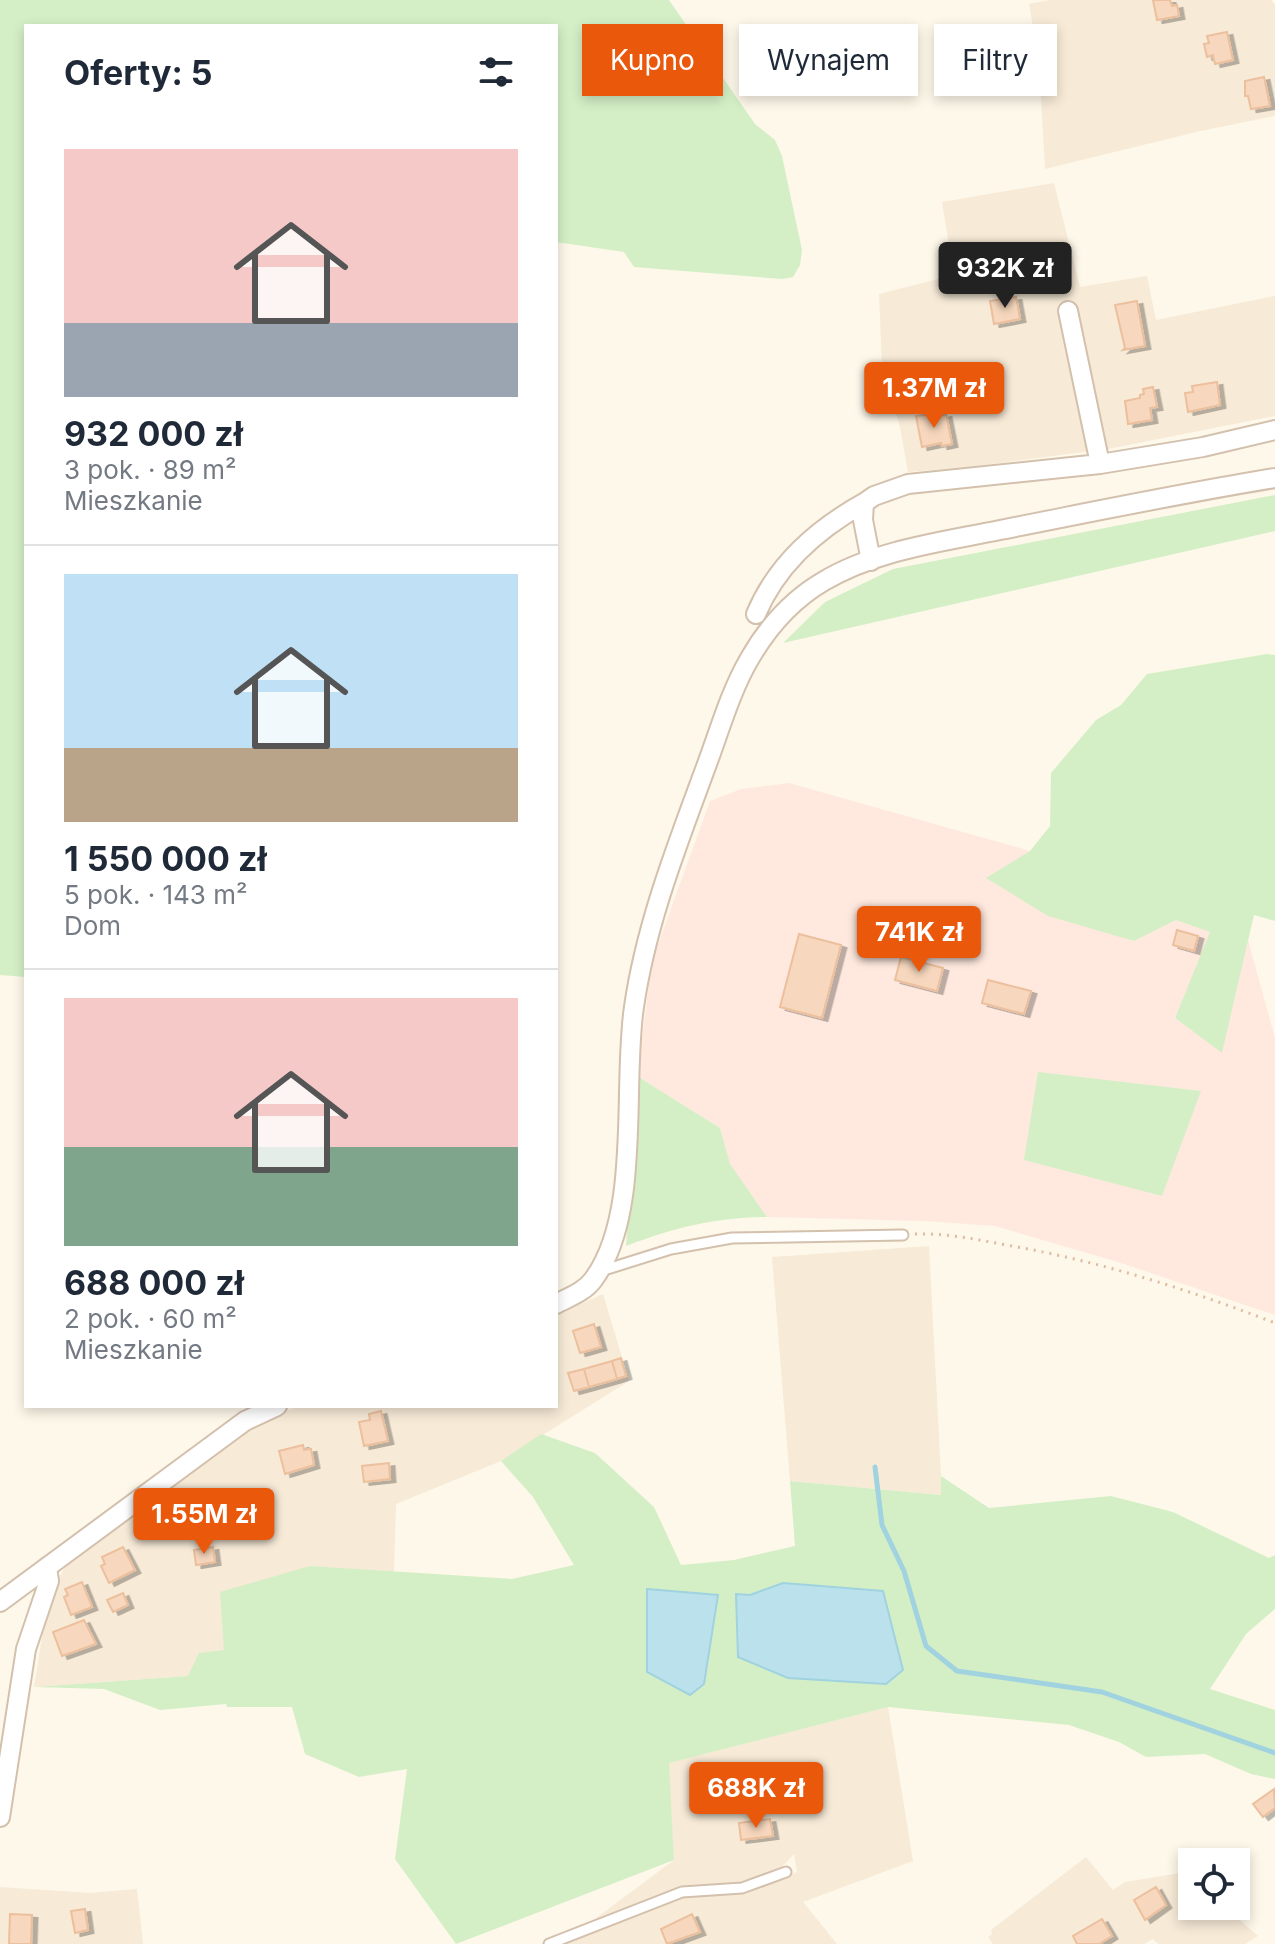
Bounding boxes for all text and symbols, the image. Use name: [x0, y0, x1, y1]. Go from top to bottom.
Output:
chip: Kupno: [582, 24, 723, 96]
chip: Wynajem: [739, 24, 918, 96]
chip: Filtry: [934, 24, 1057, 96]
icon: filters: [474, 50, 518, 94]
text: Oferty: 5: [64, 52, 213, 93]
icon: home: [219, 201, 363, 345]
pin: 932K zł: [931, 242, 1079, 310]
text: 932K zł: [957, 252, 1053, 283]
pin: 1.37M zł: [851, 362, 1017, 430]
text: 1.37M zł: [882, 372, 986, 403]
text: 932 000 zł: [64, 413, 243, 454]
text: 3 pok. · 89 m²: [64, 454, 237, 485]
text: Mieszkanie: [64, 485, 203, 516]
icon: home: [219, 626, 363, 770]
text: 1 550 000 zł: [64, 838, 267, 879]
text: 5 pok. · 143 m²: [64, 879, 248, 910]
pin: 741K zł: [845, 906, 993, 974]
text: Dom: [64, 910, 121, 941]
text: 741K zł: [875, 916, 963, 947]
icon: home: [219, 1050, 363, 1194]
text: 688 000 zł: [64, 1262, 244, 1303]
text: 2 pok. · 60 m²: [64, 1303, 237, 1334]
text: Mieszkanie: [64, 1334, 203, 1365]
pin: 1.55M zł: [121, 1488, 287, 1556]
text: 1.55M zł: [151, 1498, 257, 1529]
pin: 688K zł: [682, 1762, 830, 1830]
text: 688K zł: [707, 1772, 805, 1803]
map controls: [1178, 1848, 1250, 1920]
button: locate: [1178, 1848, 1250, 1920]

